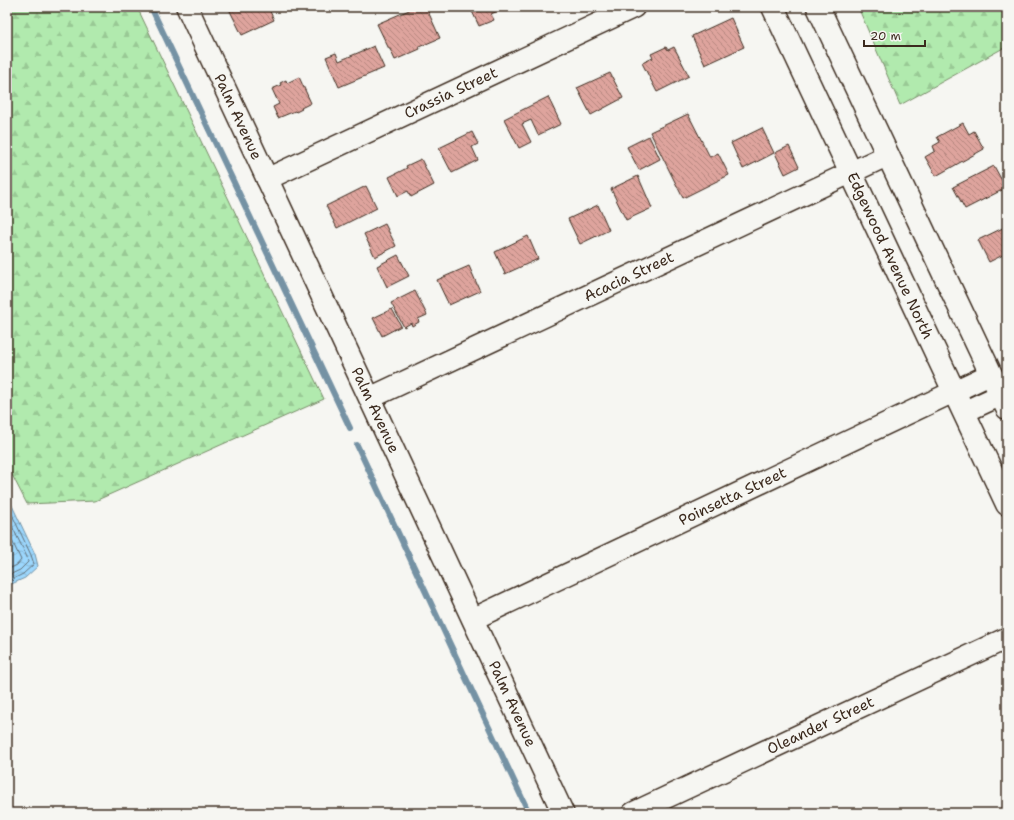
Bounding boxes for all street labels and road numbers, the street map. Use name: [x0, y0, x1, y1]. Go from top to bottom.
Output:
street label: Crassia Street: [401, 62, 501, 123]
street label: Palm Avenue: [209, 70, 267, 163]
street label: Edgewood Avenue North: [842, 169, 938, 342]
street label: Acacia Street: [581, 247, 677, 306]
street label: Palm Avenue: [347, 364, 404, 456]
street label: Poinsetta Street: [675, 462, 790, 530]
street label: Palm Avenue: [484, 657, 541, 750]
street label: Oleander Street: [764, 692, 877, 759]

